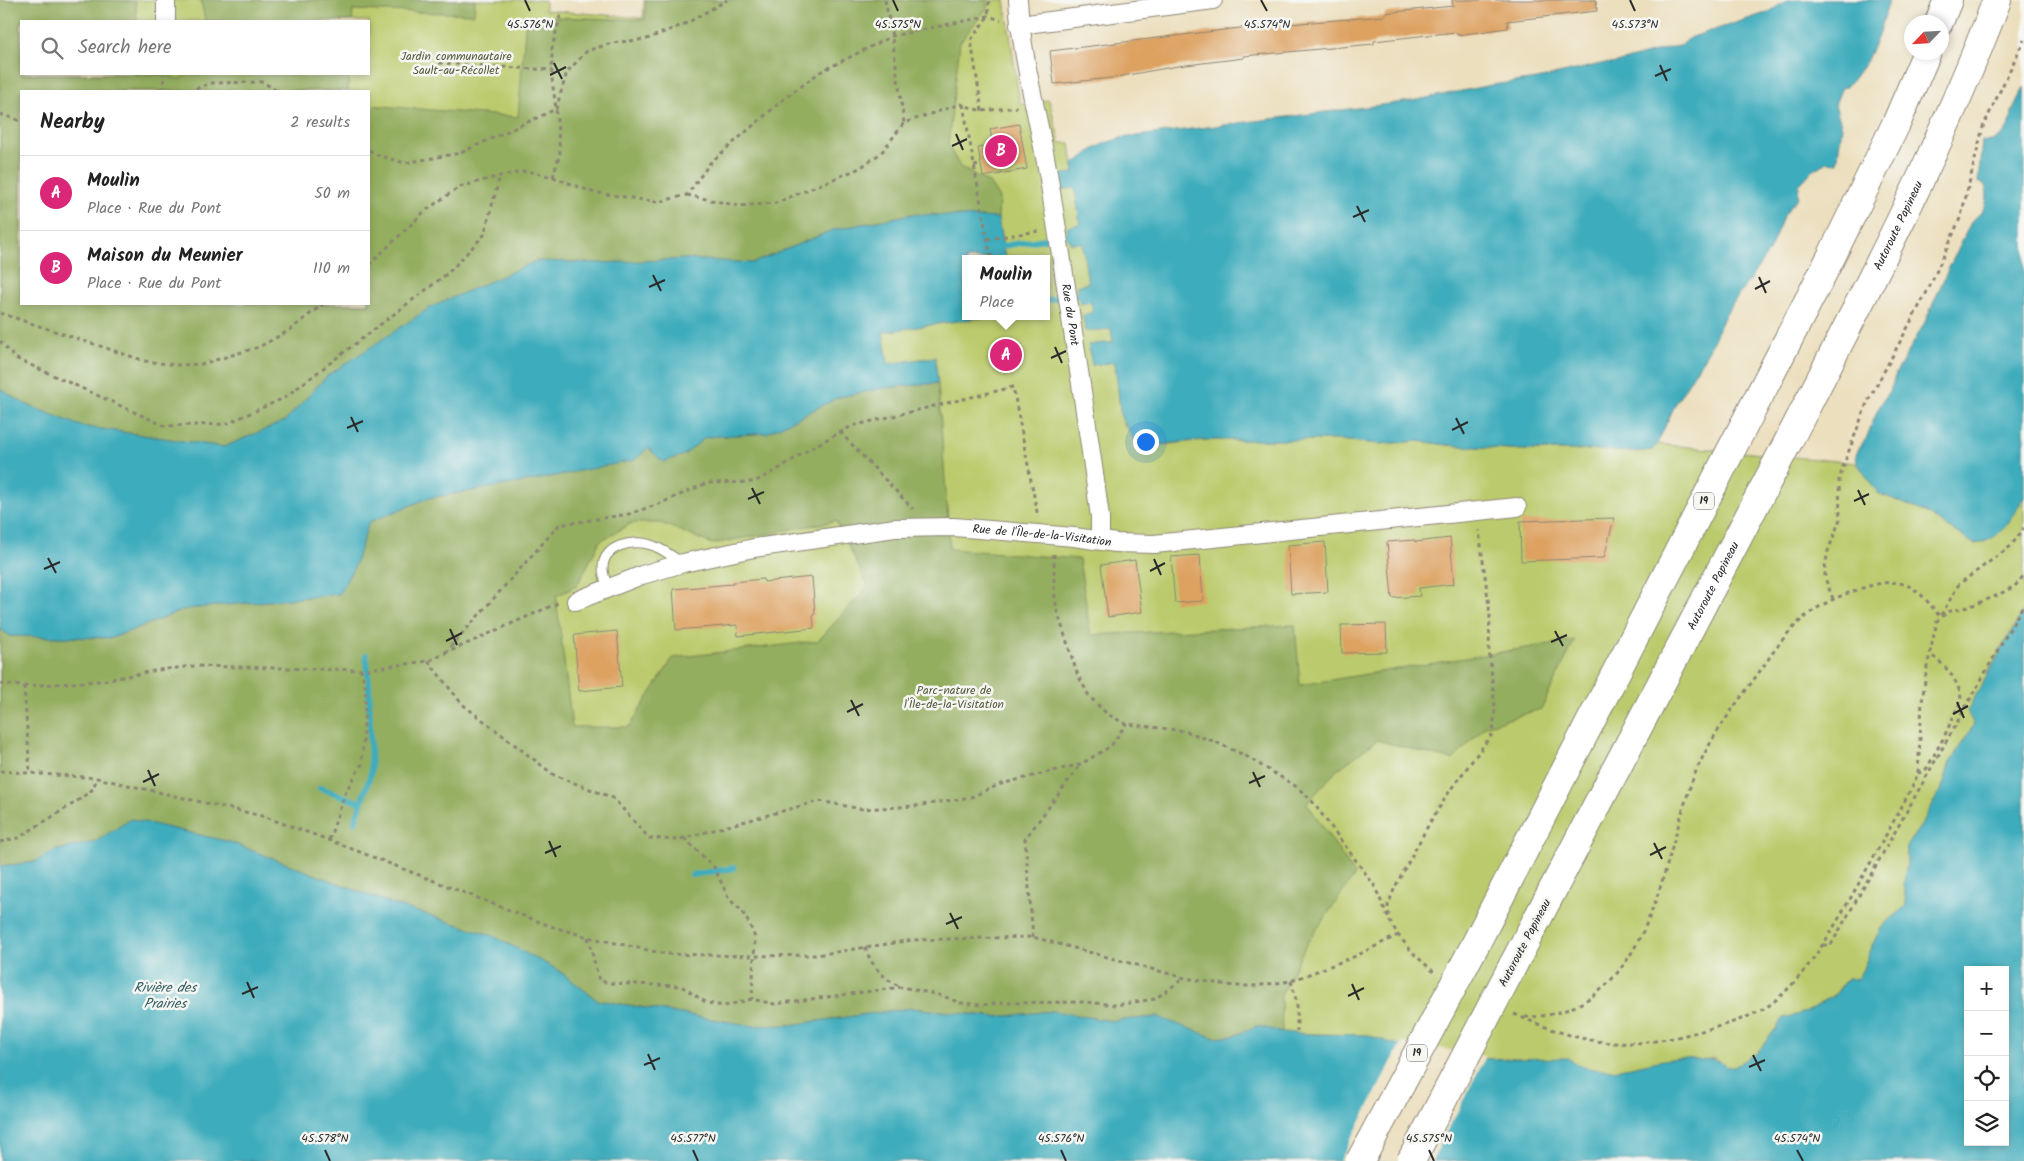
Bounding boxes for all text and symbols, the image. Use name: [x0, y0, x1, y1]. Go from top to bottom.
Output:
text: 45.576°N: [507, 15, 553, 34]
text: 45.575°N: [875, 15, 921, 34]
text: 45.574°N: [1244, 15, 1290, 34]
text: 45.573°N: [1612, 15, 1658, 34]
north arrow: [1904, 15, 1949, 60]
search box: [20, 20, 370, 75]
text: Search here: [78, 33, 172, 63]
icon: search: [38, 34, 66, 62]
park label: Jardin communautaire Sault-au-Récollet: [400, 47, 512, 80]
text: Nearby: [40, 106, 105, 139]
text: 2 results: [290, 110, 350, 135]
pin: B: [985, 132, 1017, 170]
text: Moulin: [87, 166, 140, 196]
street label: Autoroute Papineau: [1868, 177, 1928, 273]
text: A: [51, 181, 61, 206]
text: 50 m: [314, 181, 350, 206]
text: Place · Rue du Pont: [87, 196, 221, 221]
text: Maison du Meunier: [87, 241, 243, 271]
popup: [962, 255, 1050, 320]
text: B: [51, 256, 61, 281]
text: 110 m: [313, 256, 350, 281]
text: Moulin: [980, 260, 1032, 290]
text: Place · Rue du Pont: [87, 271, 221, 296]
street label: Rue du Pont: [1056, 282, 1085, 347]
text: Place: [980, 290, 1014, 315]
pin: A: [990, 336, 1022, 374]
your location: [1133, 429, 1159, 455]
road number: 19: [1694, 492, 1714, 510]
street label: Rue de l'Île-de-la-Visitation: [972, 519, 1113, 552]
street label: Autoroute Papineau: [1682, 538, 1744, 633]
park label: Parc-nature de l'Île-de-la-Visitation: [904, 681, 1004, 714]
street label: Autoroute Papineau: [1494, 895, 1556, 990]
map controls: [1964, 966, 2009, 1146]
button: +: [1964, 966, 2009, 1011]
water label: Rivière des Prairies: [134, 977, 198, 1015]
button: −: [1964, 1011, 2009, 1056]
road number: 19: [1407, 1044, 1427, 1062]
button: locate: [1964, 1056, 2009, 1101]
button: layers: [1964, 1101, 2009, 1146]
text: 45.578°N: [301, 1129, 349, 1148]
text: 45.577°N: [670, 1129, 716, 1148]
text: 45.576°N: [1038, 1129, 1084, 1148]
text: 45.575°N: [1406, 1129, 1452, 1148]
text: 45.574°N: [1774, 1129, 1820, 1148]

